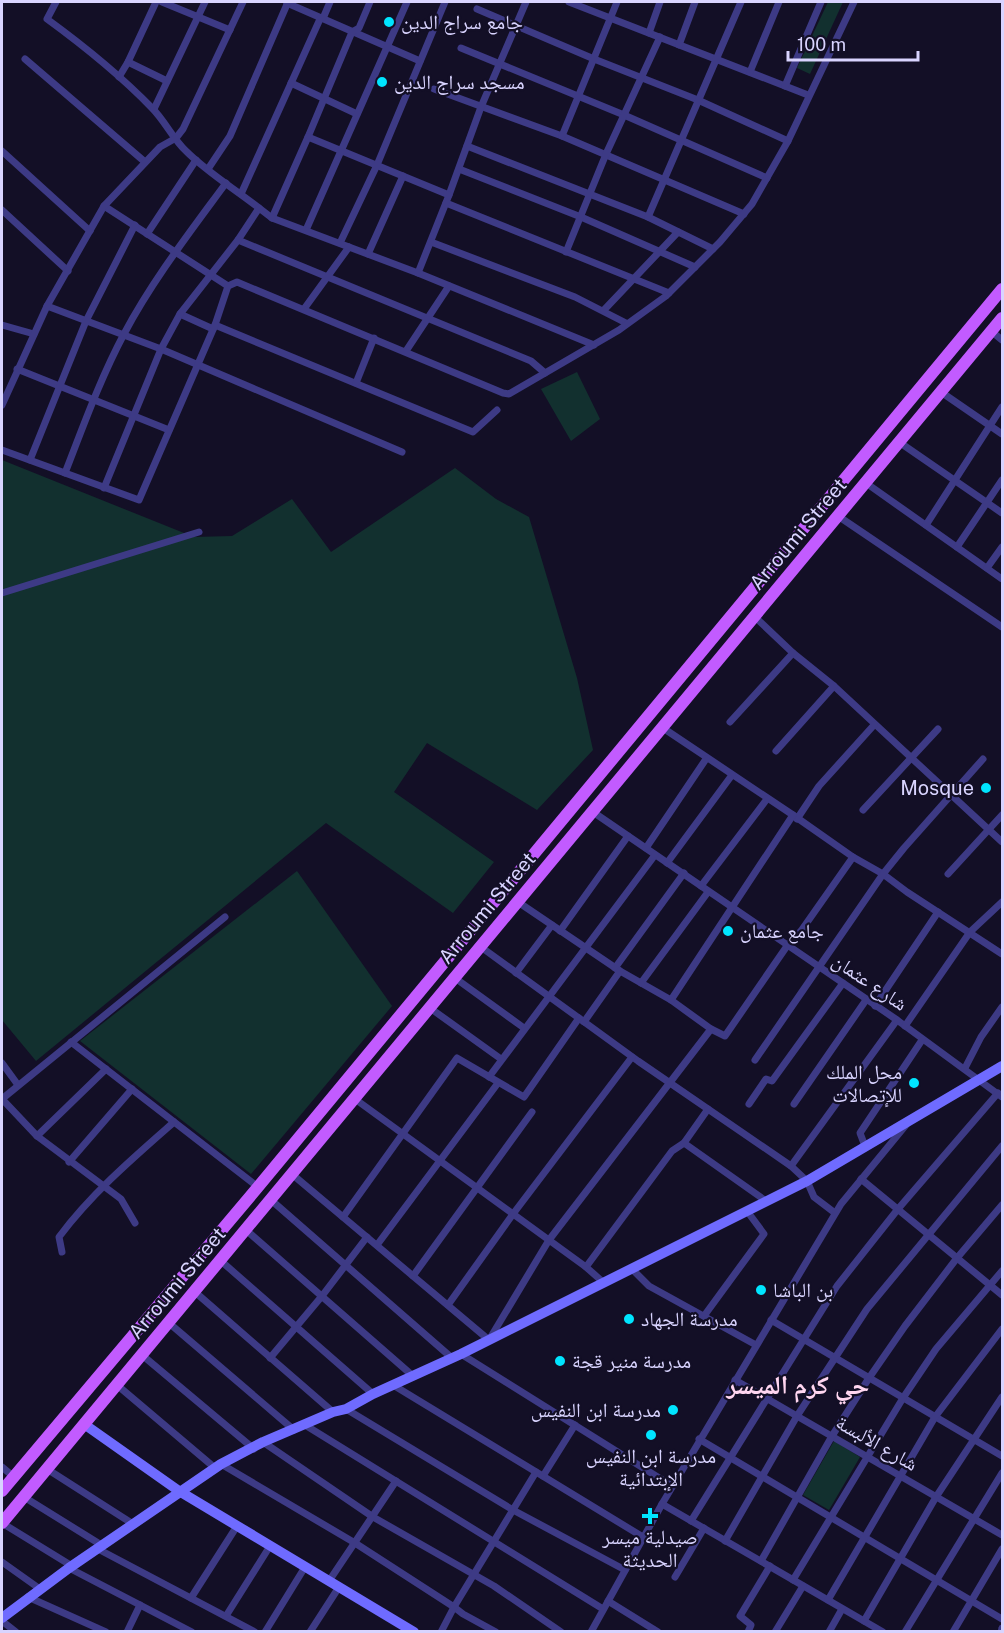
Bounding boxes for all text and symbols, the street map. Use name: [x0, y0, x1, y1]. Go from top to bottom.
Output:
place label: جامع سراج الدين: [401, 10, 523, 35]
marker: جامع سراج الدين: [382, 15, 396, 29]
scale bar: [788, 24, 918, 62]
text: 100 m: [797, 34, 846, 55]
place label: مسجد سراج الدين: [394, 70, 525, 95]
marker: مسجد سراج الدين: [375, 75, 389, 89]
street label: Arroumi Street: [744, 473, 852, 595]
place label: Mosque: [900, 776, 974, 800]
marker: Mosque: [979, 781, 993, 795]
street label: Arroumi Street: [433, 847, 541, 969]
place label: جامع عثمان: [740, 919, 824, 944]
marker: جامع عثمان: [721, 924, 735, 938]
street label: شارع عثمان: [827, 948, 912, 1017]
place label: محل الملك للإتصالات: [826, 1060, 902, 1108]
marker: محل الملك للإتصالات: [907, 1076, 921, 1090]
street label: Arroumi Street: [123, 1222, 231, 1344]
place label: بن الباشا: [773, 1278, 833, 1302]
marker: بن الباشا: [754, 1283, 768, 1297]
place label: مدرسة الجهاد: [641, 1307, 738, 1331]
marker: مدرسة الجهاد: [622, 1312, 636, 1326]
place label: مدرسة منير قجة: [572, 1349, 691, 1373]
marker: مدرسة منير قجة: [553, 1354, 567, 1368]
district label: حي كرم الميسر: [726, 1369, 869, 1405]
place label: مدرسة ابن النفيس: [531, 1398, 661, 1422]
marker: مدرسة ابن النفيس: [666, 1403, 680, 1417]
street label: شارع الألبسة: [831, 1410, 922, 1477]
marker: مدرسة ابن النفيس الإبتدائية: [644, 1428, 658, 1442]
place label: مدرسة ابن النفيس الإبتدائية: [586, 1444, 716, 1492]
marker: صيدلية ميسر الحديثة: [643, 1509, 657, 1523]
place label: صيدلية ميسر الحديثة: [601, 1525, 698, 1572]

